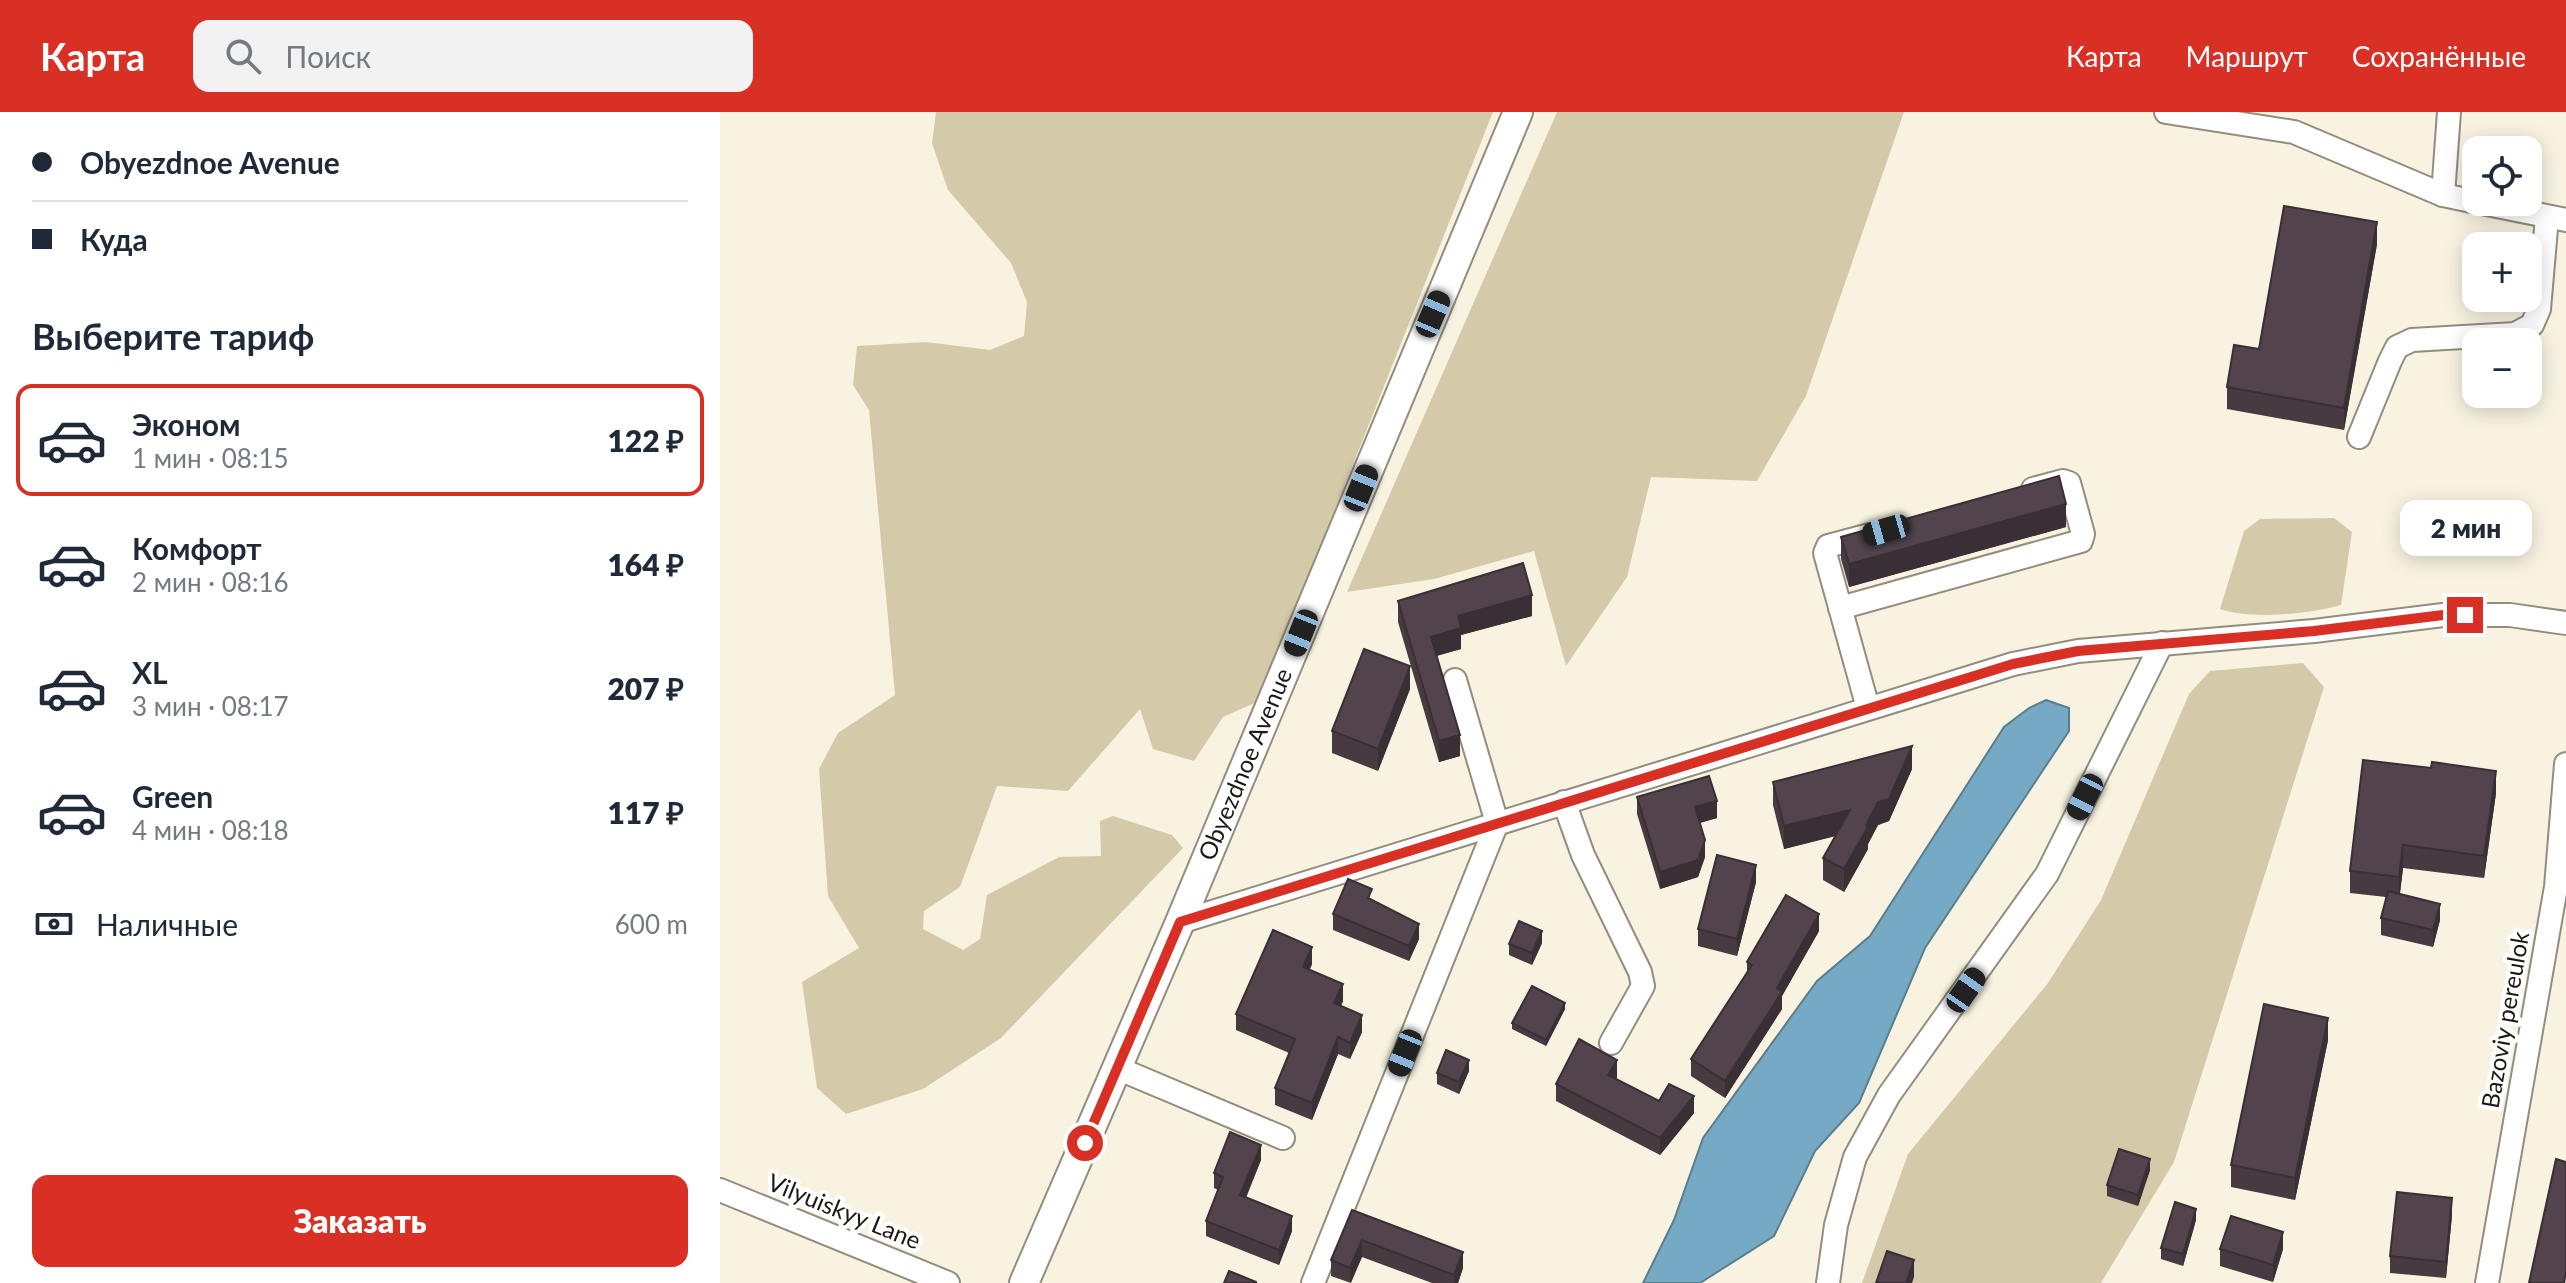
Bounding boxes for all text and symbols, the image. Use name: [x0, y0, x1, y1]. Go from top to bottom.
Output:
search box: [193, 20, 753, 92]
text: Карта: [40, 33, 145, 79]
icon: search: [221, 34, 265, 78]
text: Поиск: [285, 38, 371, 74]
text: Карта: [2066, 39, 2142, 73]
text: Маршрут: [2186, 39, 2308, 73]
text: Сохранённые: [2352, 39, 2526, 73]
map controls: [2462, 136, 2542, 408]
button: locate: [2462, 136, 2542, 216]
text: Obyezdnoe Avenue: [80, 144, 340, 180]
text: Куда: [80, 221, 148, 257]
button: +: [2462, 232, 2542, 312]
car: [1413, 287, 1453, 341]
text: Выберите тариф: [32, 314, 314, 358]
button: −: [2462, 328, 2542, 408]
icon: car: [36, 404, 108, 476]
text: Эконом: [132, 406, 241, 442]
text: 122 ₽: [607, 422, 684, 458]
text: 1 мин · 08:15: [132, 442, 289, 474]
car: [1341, 461, 1381, 515]
callout: 2 мин: [2399, 499, 2531, 555]
car: [1860, 512, 1912, 548]
text: 2 мин: [2431, 512, 2501, 544]
icon: car: [36, 528, 108, 600]
text: Комфорт: [132, 530, 262, 566]
text: 164 ₽: [607, 546, 684, 582]
text: 2 мин · 08:16: [132, 566, 289, 598]
route end: [2447, 597, 2483, 633]
car: [1281, 606, 1321, 660]
icon: car: [36, 652, 108, 724]
text: XL: [132, 654, 168, 690]
street label: Obyezdnoe Avenue: [1191, 663, 1297, 864]
text: 207 ₽: [607, 670, 684, 706]
text: 3 мин · 08:17: [132, 690, 289, 722]
car: [2063, 770, 2107, 824]
icon: car: [36, 776, 108, 848]
text: Green: [132, 778, 213, 814]
text: 117 ₽: [607, 794, 684, 830]
text: 4 мин · 08:18: [132, 814, 289, 846]
icon: cash: [32, 902, 76, 946]
text: Наличные: [96, 906, 238, 942]
text: 600 m: [615, 908, 688, 940]
street label: Bazoviy pereulok: [2475, 928, 2534, 1110]
car: [1942, 963, 1990, 1017]
car: [1385, 1026, 1425, 1080]
route start: [1067, 1125, 1103, 1161]
street label: Vilyuiskyy Lane: [764, 1167, 925, 1254]
button: Заказать: [32, 1175, 688, 1267]

